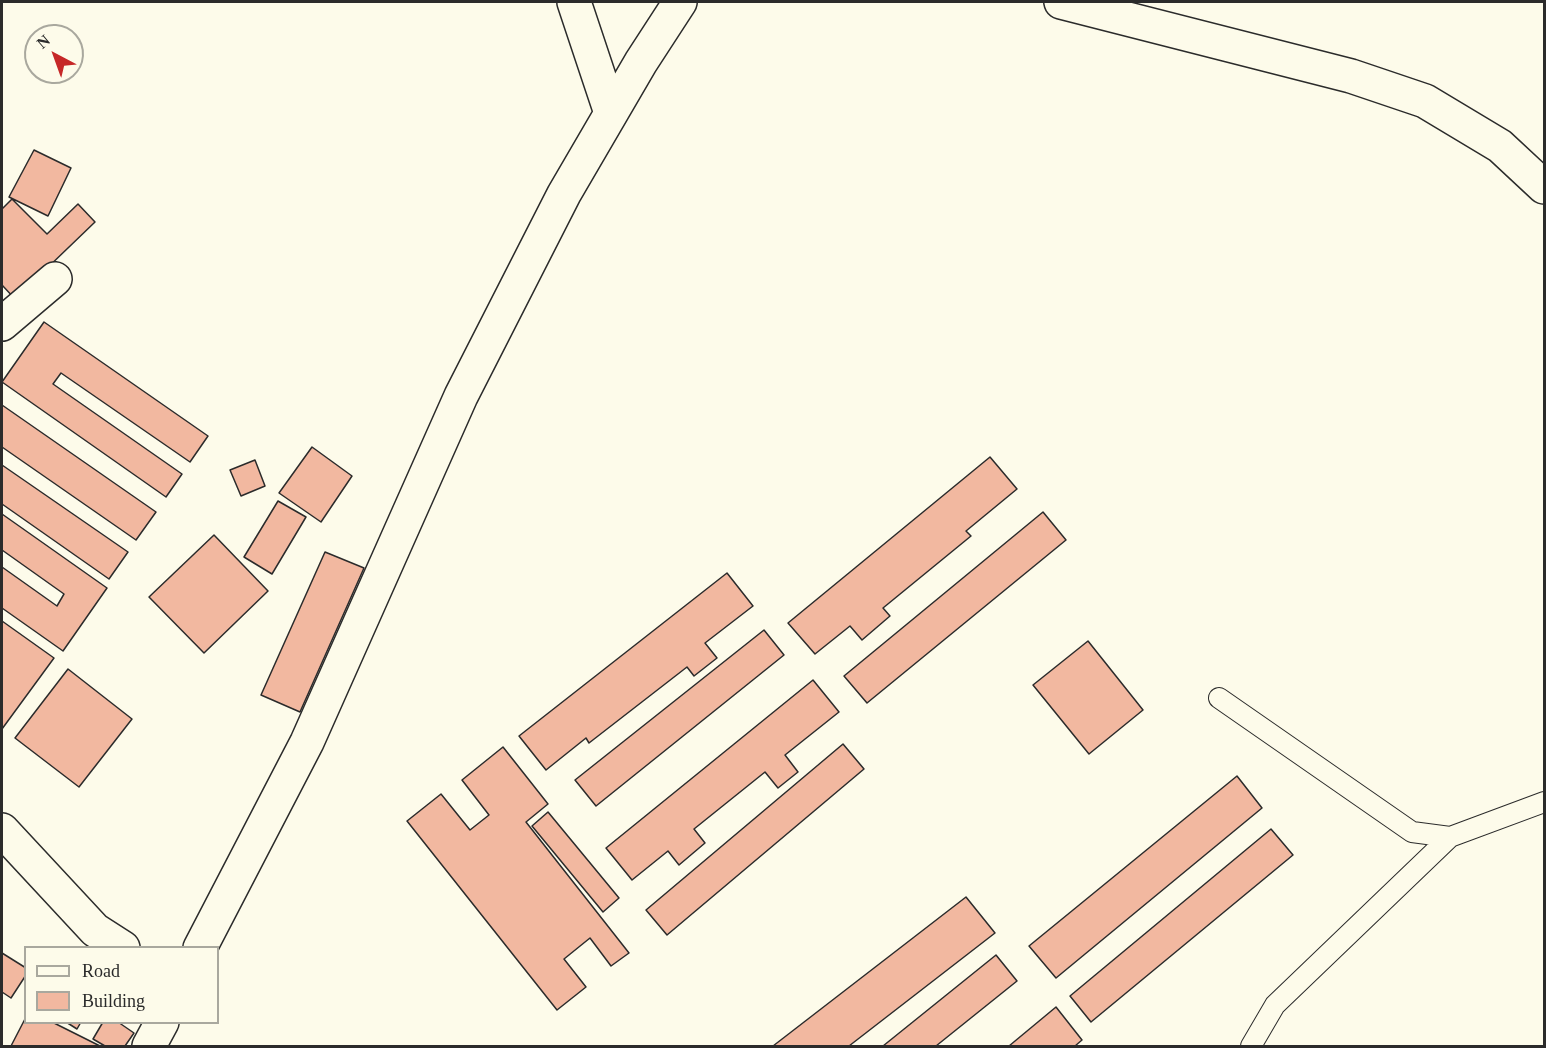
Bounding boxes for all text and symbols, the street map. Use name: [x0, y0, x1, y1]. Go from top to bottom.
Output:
north arrow: [24, 24, 84, 84]
text: N: [33, 31, 53, 52]
legend: [24, 946, 219, 1024]
text: Road: [82, 961, 120, 981]
text: Building: [82, 991, 145, 1011]

